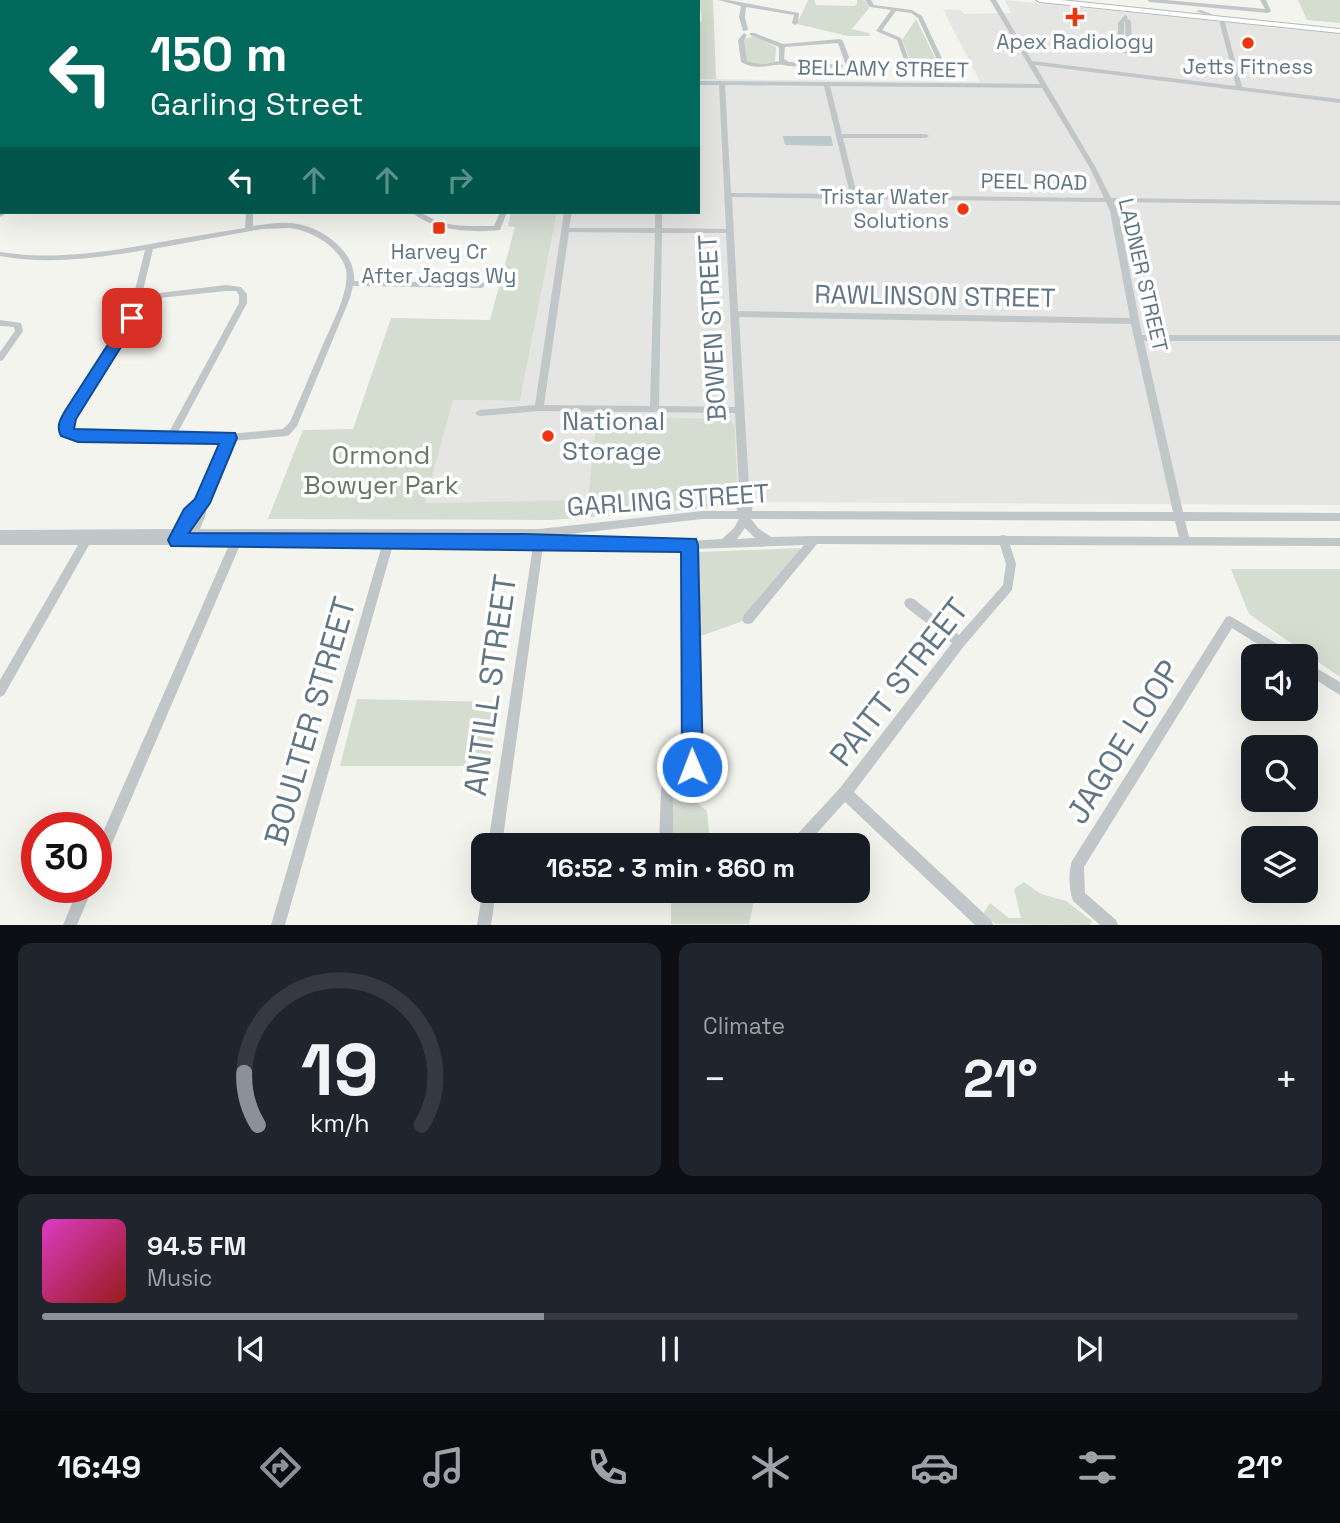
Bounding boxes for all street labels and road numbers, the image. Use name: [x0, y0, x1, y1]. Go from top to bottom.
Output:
street label: BELLAMY STREET: [797, 54, 969, 83]
street label: PEEL ROAD: [980, 167, 1088, 196]
street label: LADNER STREET: [1113, 195, 1174, 354]
street label: BOWEN STREET: [690, 234, 734, 422]
street label: RAWLINSON STREET: [814, 277, 1056, 315]
street label: GARLING STREET: [566, 476, 770, 524]
street label: ANTILL STREET: [455, 572, 525, 798]
street label: PAITT STREET: [821, 590, 977, 774]
street label: BOULTER STREET: [255, 592, 365, 850]
street label: JAGOE LOOP: [1057, 653, 1189, 831]

